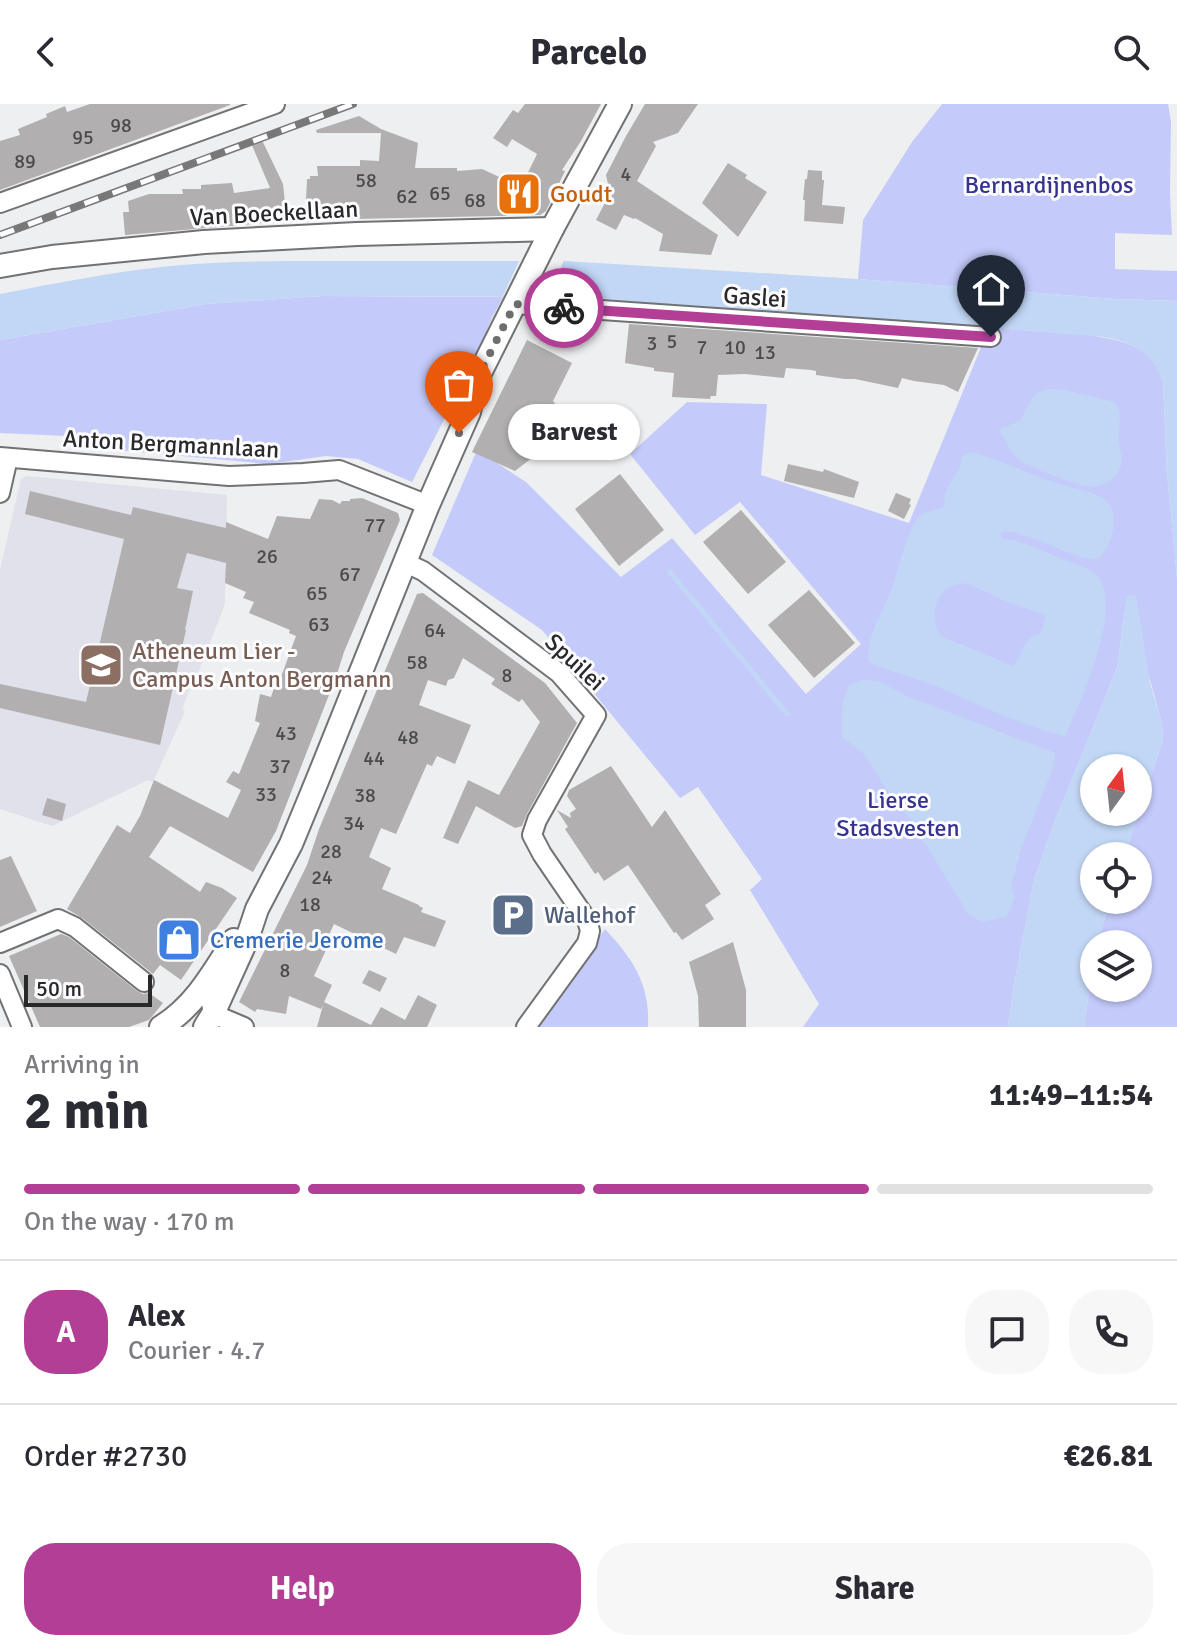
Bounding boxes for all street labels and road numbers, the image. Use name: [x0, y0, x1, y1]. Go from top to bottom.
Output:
street label: Van Boeckellaan: [189, 194, 359, 232]
street label: Gaslei: [722, 280, 788, 314]
street label: Anton Bergmannlaan: [62, 423, 280, 465]
street label: Spuilei: [539, 627, 611, 697]

